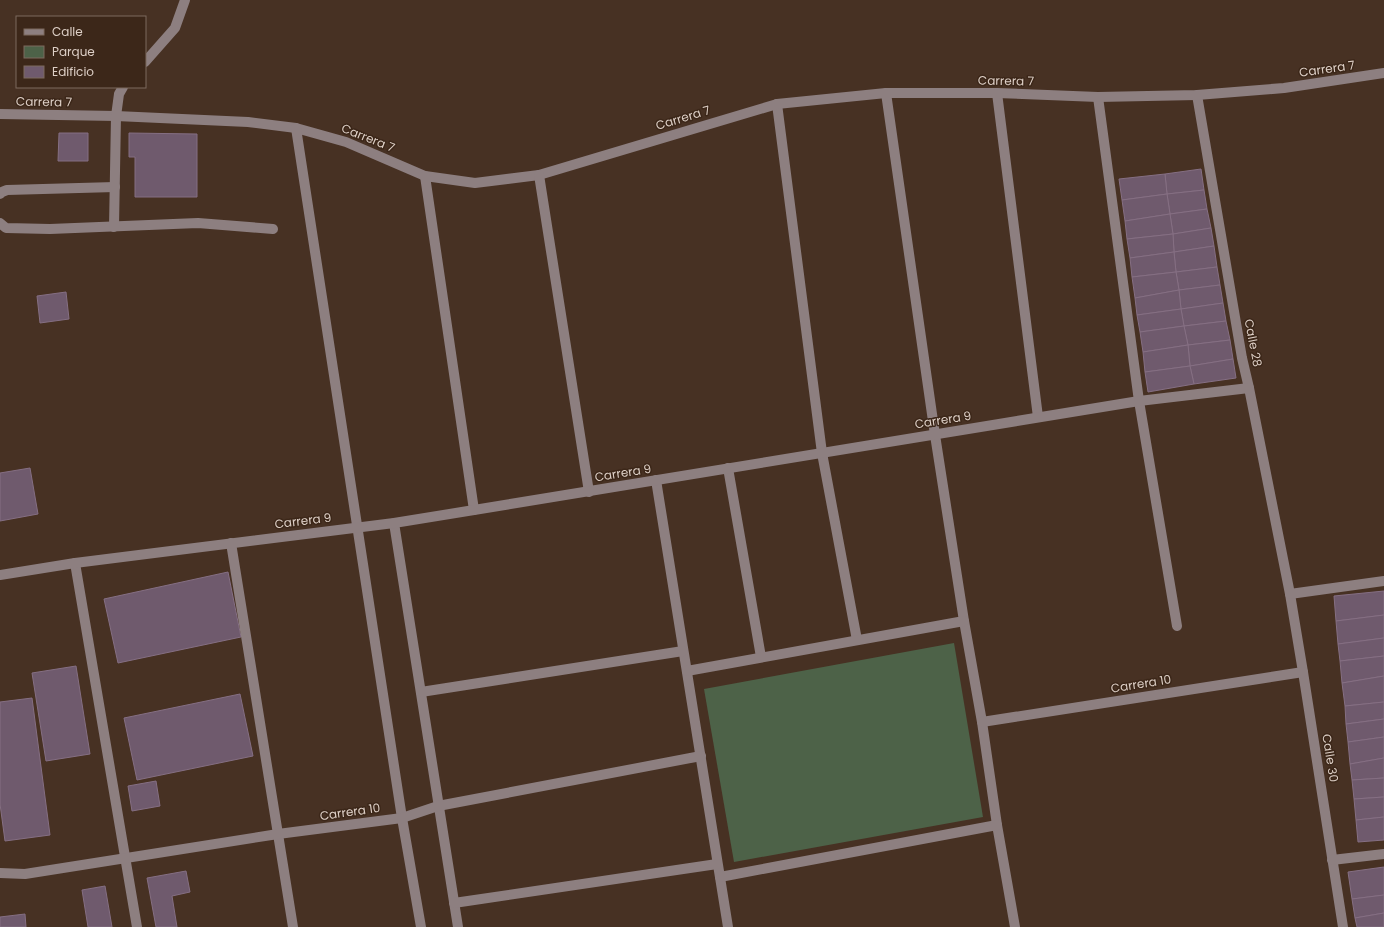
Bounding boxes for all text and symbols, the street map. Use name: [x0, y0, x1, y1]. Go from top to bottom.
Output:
legend: [16, 16, 146, 88]
text: Calle: [52, 23, 83, 40]
text: Parque: [52, 43, 95, 60]
street label: Carrera 7: [1298, 56, 1356, 81]
text: Edificio: [52, 63, 94, 80]
street label: Carrera 7: [978, 72, 1035, 89]
street label: Carrera 7: [16, 93, 73, 110]
street label: Carrera 7: [654, 101, 713, 134]
street label: Carrera 7: [339, 119, 398, 156]
street label: Calle 28: [1241, 318, 1266, 368]
street label: Carrera 9: [913, 407, 972, 432]
street label: Carrera 9: [593, 460, 652, 485]
street label: Carrera 9: [274, 509, 332, 532]
street label: Carrera 10: [1109, 670, 1172, 697]
street label: Calle 30: [1318, 733, 1343, 783]
street label: Carrera 10: [319, 799, 381, 824]

